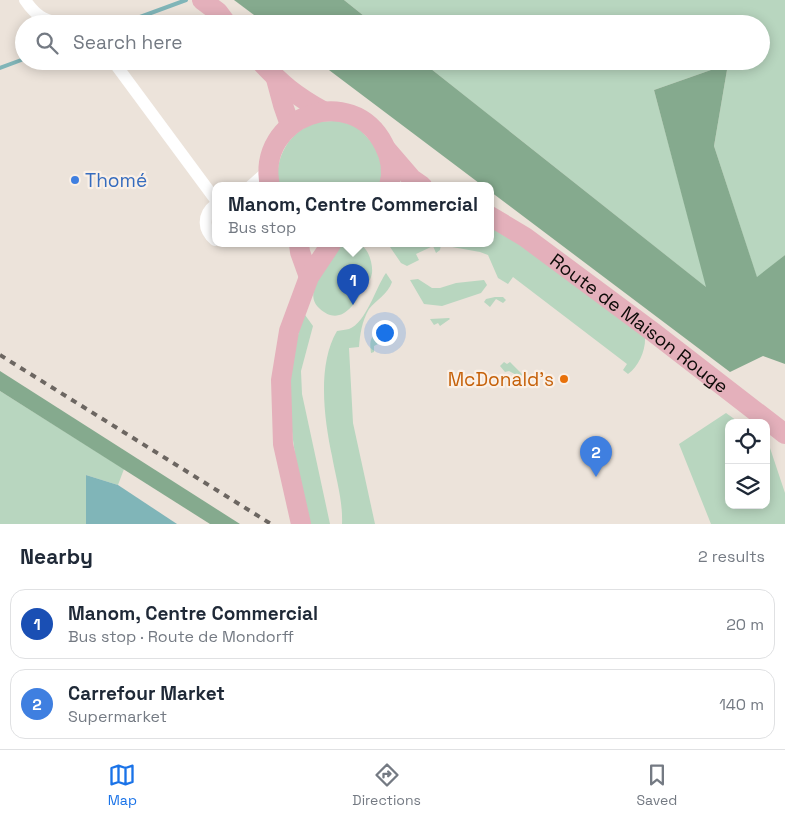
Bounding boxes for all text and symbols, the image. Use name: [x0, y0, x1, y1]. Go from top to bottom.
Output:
search box: [15, 15, 770, 70]
icon: search: [33, 29, 61, 57]
text: Search here: [73, 30, 183, 55]
place label: Thomé: [85, 168, 147, 193]
marker: Thomé: [69, 174, 81, 186]
popup: [212, 182, 494, 247]
text: Manom, Centre Commercial: [228, 192, 478, 217]
text: Bus stop: [228, 217, 296, 238]
street label: Route de Maison Rouge: [545, 247, 734, 398]
pin: 1: [337, 264, 369, 305]
your location: [372, 320, 398, 346]
place label: McDonald's: [448, 367, 554, 392]
marker: McDonald's: [558, 373, 570, 385]
map controls: [725, 419, 770, 509]
button: locate: [725, 419, 770, 464]
pin: 2: [580, 436, 612, 477]
button: layers: [725, 464, 770, 509]
text: Nearby: [20, 543, 93, 570]
text: 2 results: [698, 546, 765, 567]
text: Manom, Centre Commercial: [68, 601, 318, 626]
text: 1: [33, 614, 41, 635]
text: 20 m: [726, 614, 764, 635]
text: Bus stop · Route de Mondorff: [68, 626, 294, 647]
text: Carrefour Market: [68, 681, 225, 706]
text: 2: [32, 694, 42, 715]
text: 140 m: [719, 694, 764, 715]
text: Supermarket: [68, 706, 167, 727]
tab: Map: [108, 761, 137, 809]
tab: Directions: [352, 761, 421, 809]
tab: Saved: [636, 761, 677, 809]

